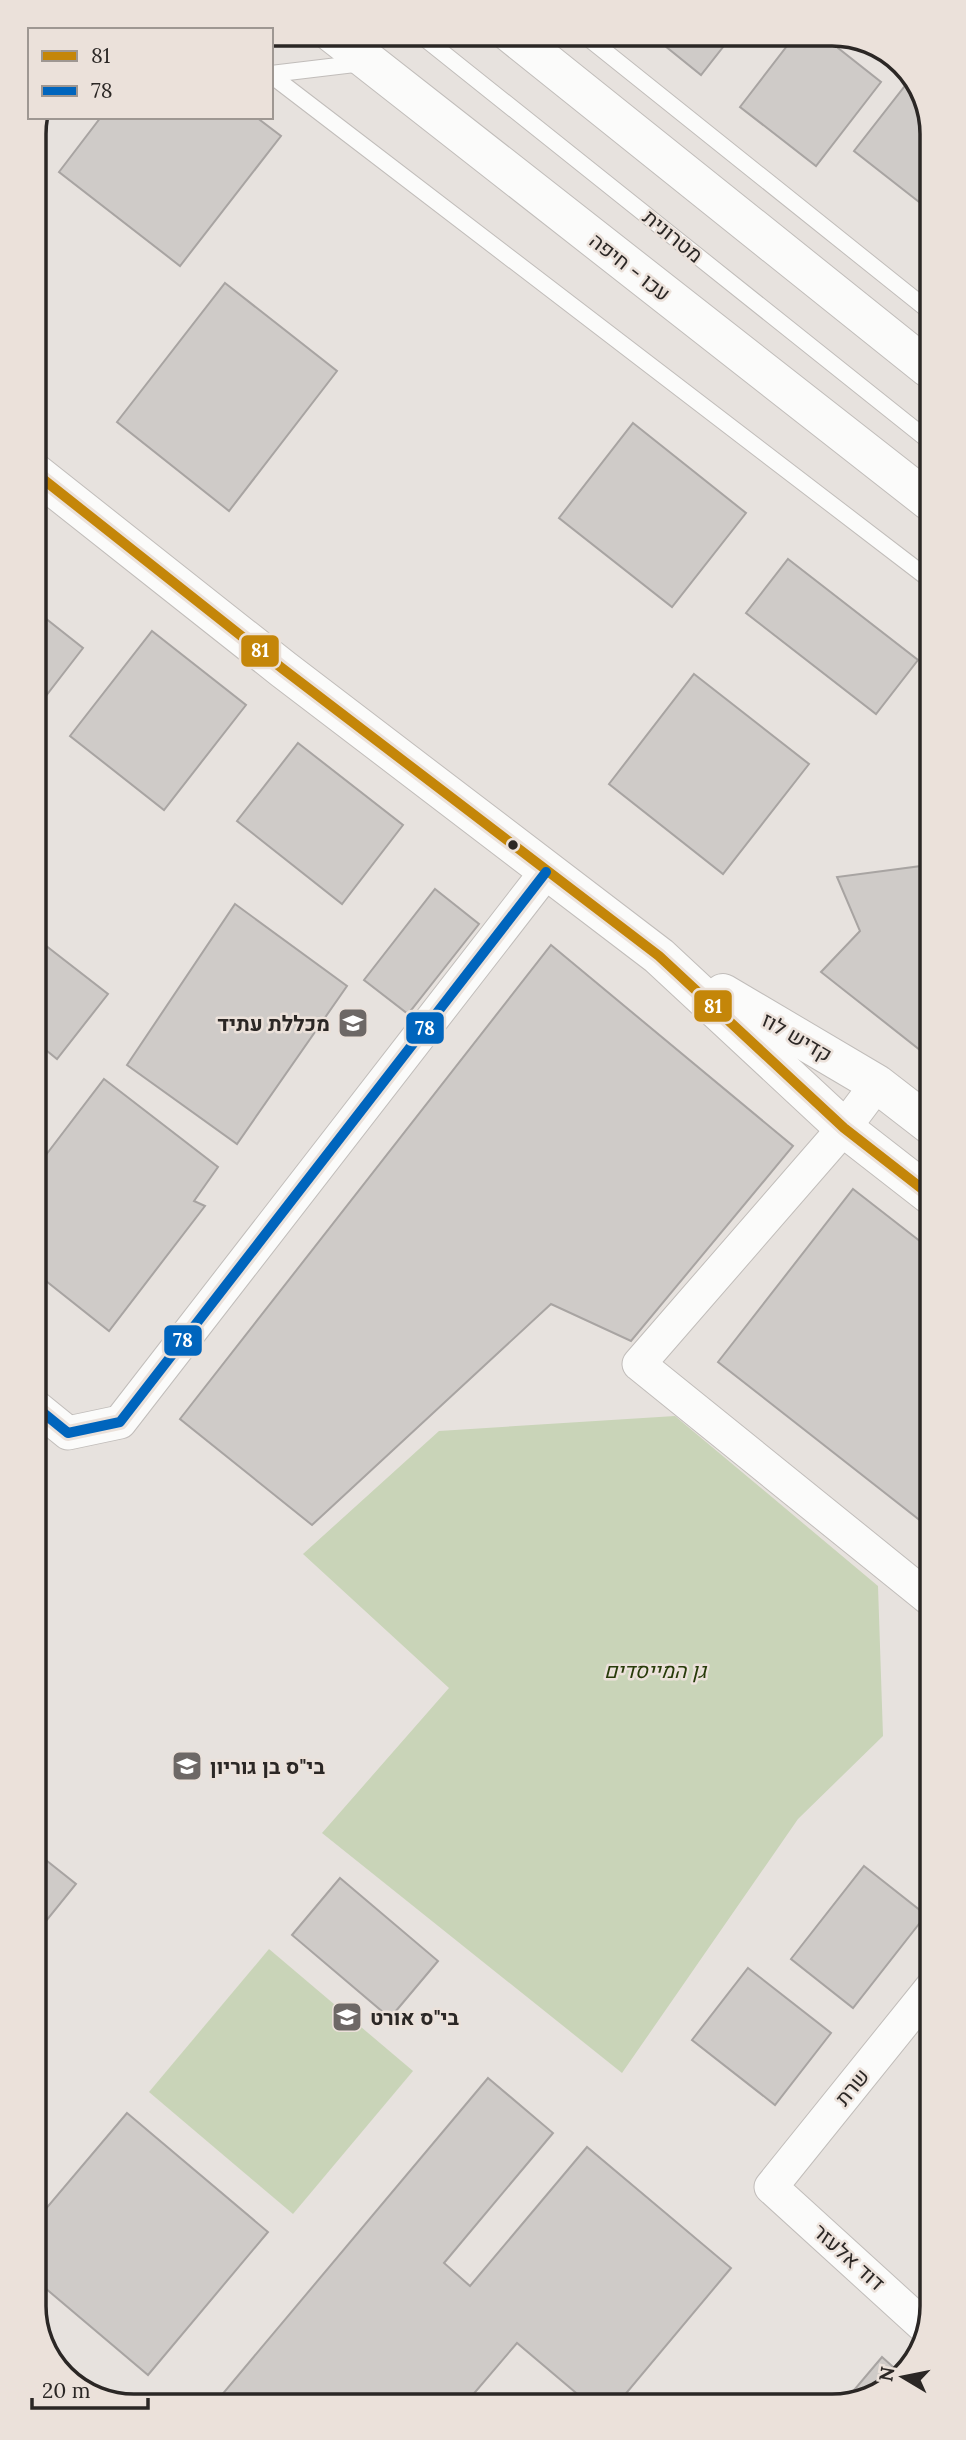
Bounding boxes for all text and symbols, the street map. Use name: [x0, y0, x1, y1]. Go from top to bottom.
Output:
legend: [28, 28, 273, 119]
text: 81: [91, 42, 110, 69]
text: 78: [91, 77, 112, 104]
street label: מטרונית: [637, 204, 709, 268]
street label: עכו - חיפה: [584, 227, 676, 307]
line badge: 81: [240, 634, 280, 668]
text: 81: [251, 638, 269, 662]
unlabelled marker: [506, 838, 520, 852]
line badge: 81: [693, 989, 733, 1023]
text: 81: [704, 994, 722, 1018]
school or university icon: מכללת עתיד: [336, 1006, 370, 1040]
street label: קדיש לוז: [757, 1006, 837, 1068]
place label: מכללת עתיד: [217, 1010, 330, 1037]
line badge: 78: [405, 1011, 445, 1045]
text: 78: [415, 1016, 435, 1040]
line badge: 78: [163, 1324, 203, 1357]
text: 78: [173, 1328, 193, 1352]
park label: גן המייסדים: [604, 1657, 708, 1684]
school or university icon: בי"ס בן גוריון: [170, 1749, 204, 1783]
place label: בי"ס בן גוריון: [210, 1753, 325, 1780]
school or university icon: בי"ס אורט: [330, 2000, 364, 2034]
place label: בי"ס אורט: [370, 2004, 460, 2031]
street label: שרת: [829, 2063, 875, 2111]
street label: דוד אלעזר: [807, 2218, 891, 2296]
north arrow: [868, 2342, 938, 2412]
text: N: [873, 2364, 899, 2383]
scale bar: [32, 2366, 147, 2410]
text: 20 m: [42, 2377, 91, 2404]

